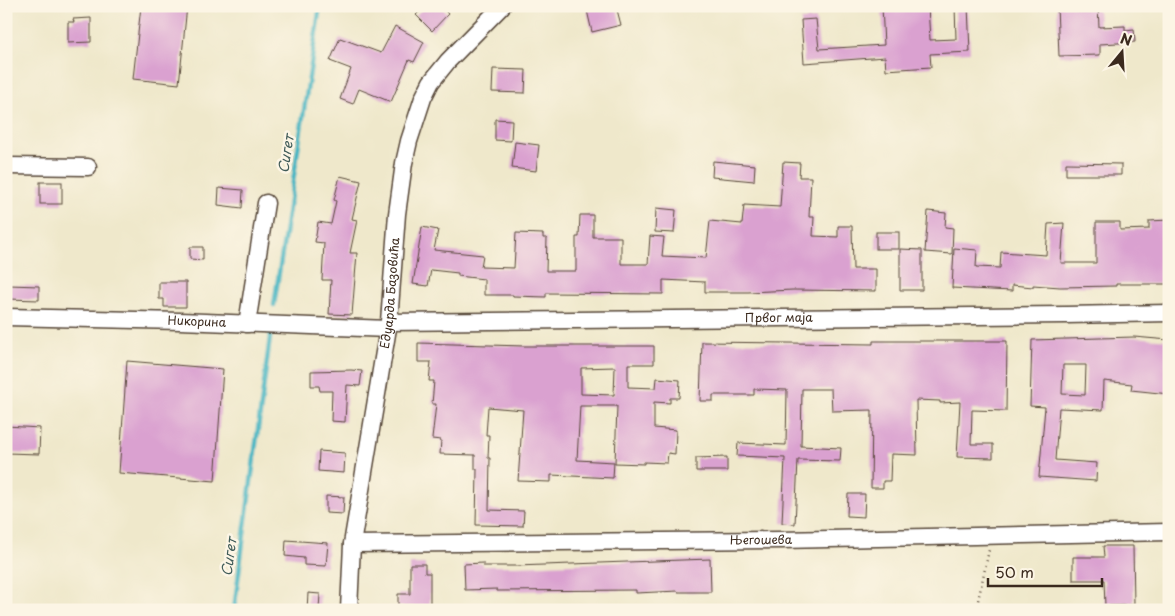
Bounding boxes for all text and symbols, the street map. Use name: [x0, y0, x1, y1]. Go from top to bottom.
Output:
text: N: [1118, 27, 1135, 51]
north arrow: [1098, 28, 1148, 78]
water label: Сигет: [272, 131, 299, 175]
street label: Едуарда Базовића: [375, 236, 403, 350]
street label: Првог маја: [745, 308, 813, 326]
street label: Никорина: [167, 311, 227, 331]
street label: Његошева: [730, 530, 793, 548]
water label: Сигет: [215, 534, 242, 577]
scale bar: [988, 556, 1101, 588]
text: 50 m: [995, 560, 1034, 583]

